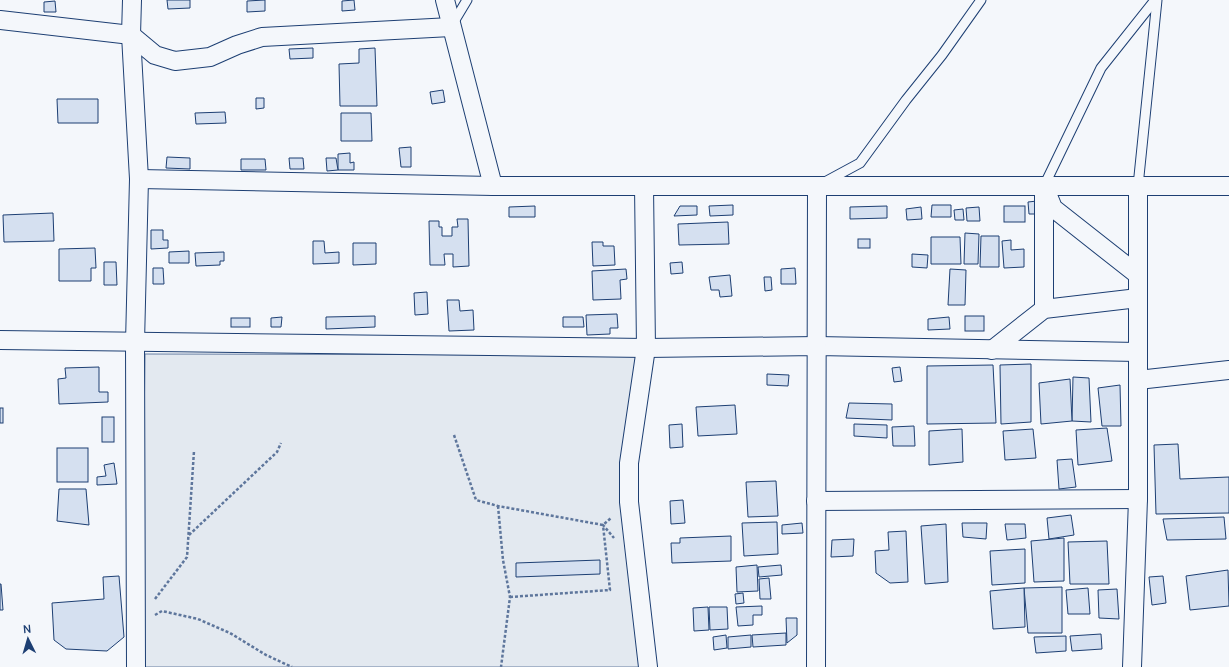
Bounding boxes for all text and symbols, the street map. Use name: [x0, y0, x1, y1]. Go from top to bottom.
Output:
north arrow: [8, 619, 48, 659]
text: N: [22, 621, 32, 636]

